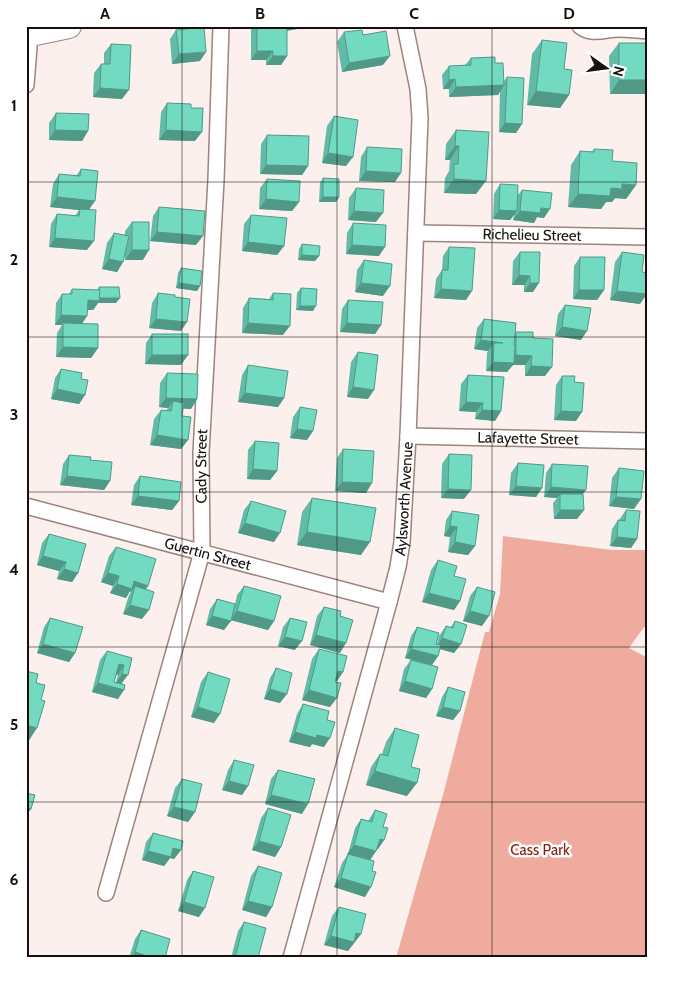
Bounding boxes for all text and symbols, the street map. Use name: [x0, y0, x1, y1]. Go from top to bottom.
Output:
text: A: [100, 4, 110, 23]
text: B: [255, 4, 265, 23]
text: C: [409, 4, 419, 23]
text: D: [563, 4, 575, 23]
north arrow: [582, 42, 632, 92]
text: N: [609, 64, 629, 78]
text: 1: [11, 96, 17, 115]
street label: Richelieu Street: [482, 225, 582, 245]
text: 2: [10, 250, 18, 269]
text: 3: [10, 405, 18, 424]
street label: Lafayette Street: [477, 428, 579, 449]
street label: Cady Street: [192, 429, 211, 504]
street label: Aylsworth Avenue: [391, 441, 417, 557]
street label: Guertin Street: [162, 534, 253, 574]
text: 4: [9, 560, 19, 579]
text: 5: [10, 715, 18, 734]
park label: Cass Park: [510, 841, 570, 859]
text: 6: [10, 870, 19, 889]

